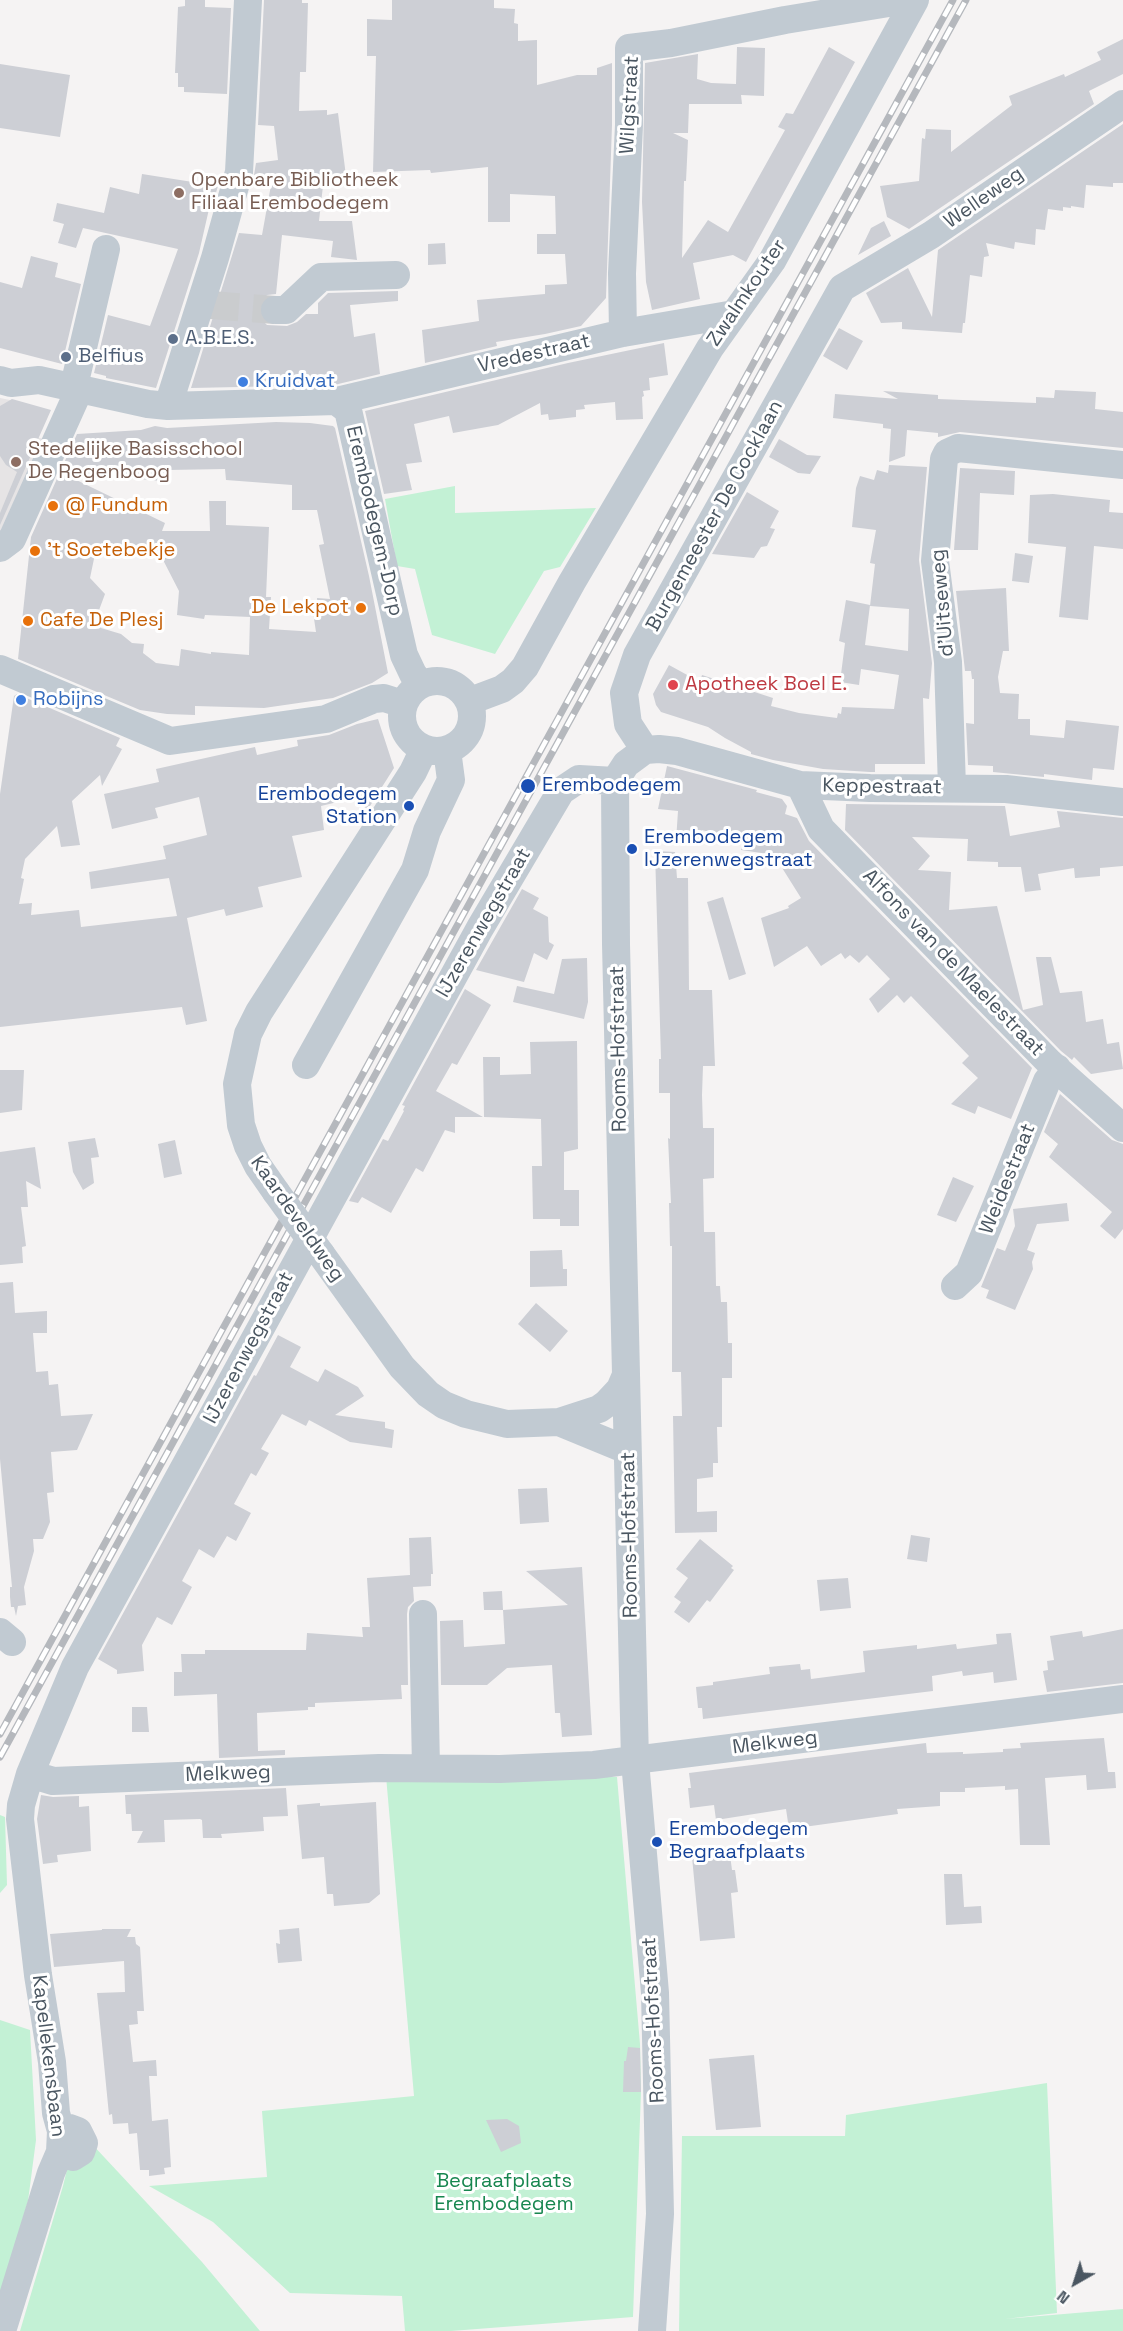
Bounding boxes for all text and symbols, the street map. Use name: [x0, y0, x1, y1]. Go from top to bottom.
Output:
street label: Wilgstraat: [615, 55, 645, 155]
street label: Welleweg: [940, 162, 1028, 234]
place label: Openbare Bibliotheek Filiaal Erembodegem: [191, 169, 399, 216]
marker: Openbare Bibliotheek Filiaal Erembodegem: [172, 186, 186, 200]
street label: Zwalmkouter: [702, 235, 792, 351]
place label: A.B.E.S.: [185, 327, 255, 351]
street label: Vredestraat: [476, 329, 592, 379]
marker: A.B.E.S.: [166, 332, 180, 346]
place label: Belfius: [78, 345, 144, 369]
marker: Belfius: [59, 350, 73, 364]
place label: Kruidvat: [255, 370, 335, 394]
marker: Kruidvat: [236, 375, 250, 389]
street label: Burgemeester De Cocklaan: [641, 396, 789, 636]
street label: Erembodegem-Dorp: [340, 424, 408, 618]
place label: Stedelijke Basisschool De Regenboog: [28, 438, 243, 485]
marker: Stedelijke Basisschool De Regenboog: [9, 455, 23, 469]
place label: @ Fundum: [65, 494, 168, 518]
marker: @ Fundum: [46, 499, 60, 513]
place label: 't Soetebekje: [47, 539, 175, 563]
marker: 't Soetebekje: [28, 544, 42, 558]
street label: d'Uitseweg: [926, 548, 960, 658]
place label: De Lekpot: [251, 596, 349, 620]
marker: De Lekpot: [354, 601, 368, 615]
place label: Cafe De Plesj: [40, 609, 164, 633]
marker: Cafe De Plesj: [21, 614, 35, 628]
place label: Apotheek Boel E.: [685, 673, 847, 697]
marker: Apotheek Boel E.: [666, 678, 680, 692]
place label: Robijns: [33, 688, 103, 712]
marker: Robijns: [14, 693, 28, 707]
place label: Erembodegem: [542, 774, 681, 798]
street label: Keppestraat: [822, 774, 942, 800]
marker: Erembodegem: [519, 777, 537, 795]
place label: Erembodegem Station: [258, 783, 397, 830]
marker: Erembodegem Station: [402, 799, 416, 813]
place label: Erembodegem IJzerenwegstraat: [644, 826, 813, 873]
marker: Erembodegem IJzerenwegstraat: [625, 842, 639, 856]
street label: IJzerenwegstraat: [431, 844, 537, 1002]
street label: Alfons van de Maelestraat: [857, 864, 1049, 1062]
street label: Rooms-Hofstraat: [606, 966, 632, 1132]
street label: Weidestraat: [975, 1120, 1041, 1238]
street label: Kaardeveldweg: [245, 1152, 349, 1286]
street label: IJzerenwegstraat: [199, 1268, 299, 1428]
street label: Rooms-Hofstraat: [617, 1452, 643, 1618]
street label: Melkweg: [731, 1726, 819, 1760]
street label: Melkweg: [185, 1761, 271, 1787]
place label: Erembodegem Begraafplaats: [669, 1818, 808, 1865]
marker: Erembodegem Begraafplaats: [650, 1835, 664, 1849]
street label: Rooms-Hofstraat: [638, 1936, 670, 2104]
street label: Kapellekensbaan: [26, 1974, 70, 2138]
park label: Begraafplaats Erembodegem: [434, 2170, 574, 2217]
north arrow: [1045, 2253, 1105, 2313]
text: N: [1053, 2286, 1074, 2309]

